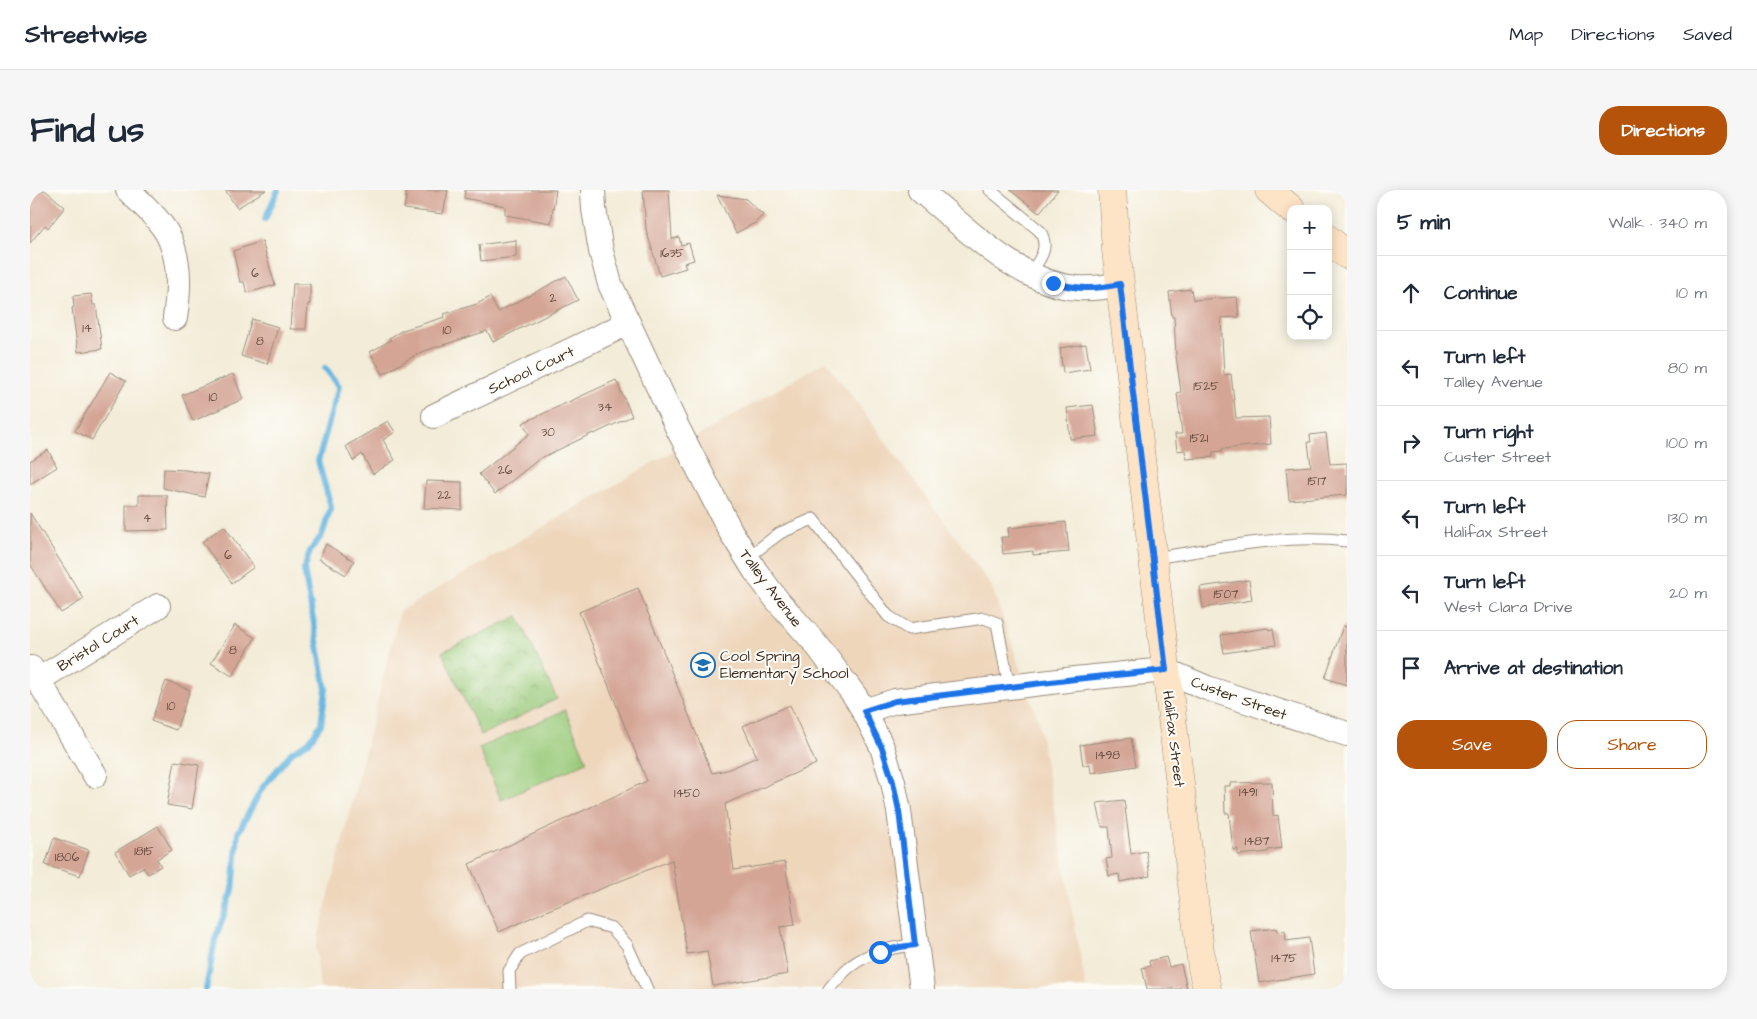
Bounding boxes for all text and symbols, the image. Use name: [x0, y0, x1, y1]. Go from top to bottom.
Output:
text: Streetwise: [25, 18, 147, 52]
text: Map: [1509, 22, 1543, 47]
text: Directions: [1571, 22, 1655, 47]
text: Saved: [1683, 22, 1732, 47]
text: Find us: [30, 106, 144, 155]
button: Directions: [1599, 106, 1727, 155]
map controls: [1287, 205, 1332, 340]
button: +: [1287, 205, 1332, 250]
text: 5 min: [1397, 208, 1450, 237]
text: Walk · 340 m: [1608, 212, 1707, 234]
house number: 1635: [660, 245, 684, 262]
button: −: [1287, 250, 1332, 295]
house number: 6: [251, 265, 259, 282]
route end: [1042, 272, 1065, 295]
icon: ahead: [1397, 279, 1425, 307]
text: Continue: [1444, 280, 1518, 307]
text: 10 m: [1676, 282, 1707, 304]
house number: 2: [550, 290, 557, 307]
button: locate: [1287, 295, 1332, 340]
house number: 14: [82, 320, 92, 337]
house number: 10: [442, 322, 452, 339]
house number: 8: [256, 333, 264, 350]
street label: School Court: [485, 341, 578, 400]
text: Turn left: [1444, 344, 1525, 371]
icon: left: [1397, 354, 1425, 382]
text: 80 m: [1668, 357, 1707, 379]
text: Talley Avenue: [1444, 371, 1543, 393]
house number: 1525: [1193, 378, 1219, 395]
house number: 10: [208, 389, 218, 406]
house number: 34: [598, 399, 612, 416]
text: Turn right: [1444, 419, 1533, 446]
house number: 30: [541, 424, 555, 441]
icon: right: [1397, 429, 1425, 457]
house number: 1521: [1190, 430, 1209, 447]
text: 100 m: [1666, 432, 1707, 454]
text: Custer Street: [1444, 446, 1551, 468]
house number: 26: [498, 462, 513, 479]
house number: 1517: [1308, 473, 1327, 490]
house number: 22: [437, 487, 451, 504]
text: Turn left: [1444, 494, 1525, 521]
icon: left: [1397, 504, 1425, 532]
text: 130 m: [1668, 507, 1707, 529]
house number: 4: [143, 510, 151, 527]
text: Halifax Street: [1444, 521, 1548, 543]
street label: Talley Avenue: [733, 545, 807, 632]
house number: 6: [224, 547, 232, 564]
text: Turn left: [1444, 569, 1525, 596]
icon: left: [1397, 579, 1425, 607]
text: 20 m: [1669, 582, 1707, 604]
house number: 1507: [1214, 586, 1239, 603]
text: West Clara Drive: [1444, 596, 1573, 618]
street label: Bristol Court: [53, 610, 143, 677]
house number: 8: [229, 642, 237, 659]
place label: Cool Spring Elementary School: [720, 646, 849, 685]
school or university icon: Cool Spring Elementary School: [690, 652, 716, 678]
icon: arrive: [1397, 654, 1425, 682]
text: Arrive at destination: [1444, 655, 1623, 682]
street label: Custer Street: [1188, 671, 1290, 726]
street label: Halifax Street: [1157, 690, 1190, 789]
house number: 10: [166, 698, 176, 715]
button: Save: [1397, 720, 1547, 769]
button: Share: [1557, 720, 1707, 769]
house number: 1498: [1096, 747, 1120, 764]
house number: 1491: [1239, 784, 1257, 801]
house number: 1450: [674, 785, 700, 802]
house number: 1487: [1245, 833, 1270, 850]
house number: 1815: [134, 843, 154, 860]
house number: 1806: [55, 849, 80, 866]
route start: [869, 941, 892, 964]
house number: 1475: [1271, 950, 1297, 967]

